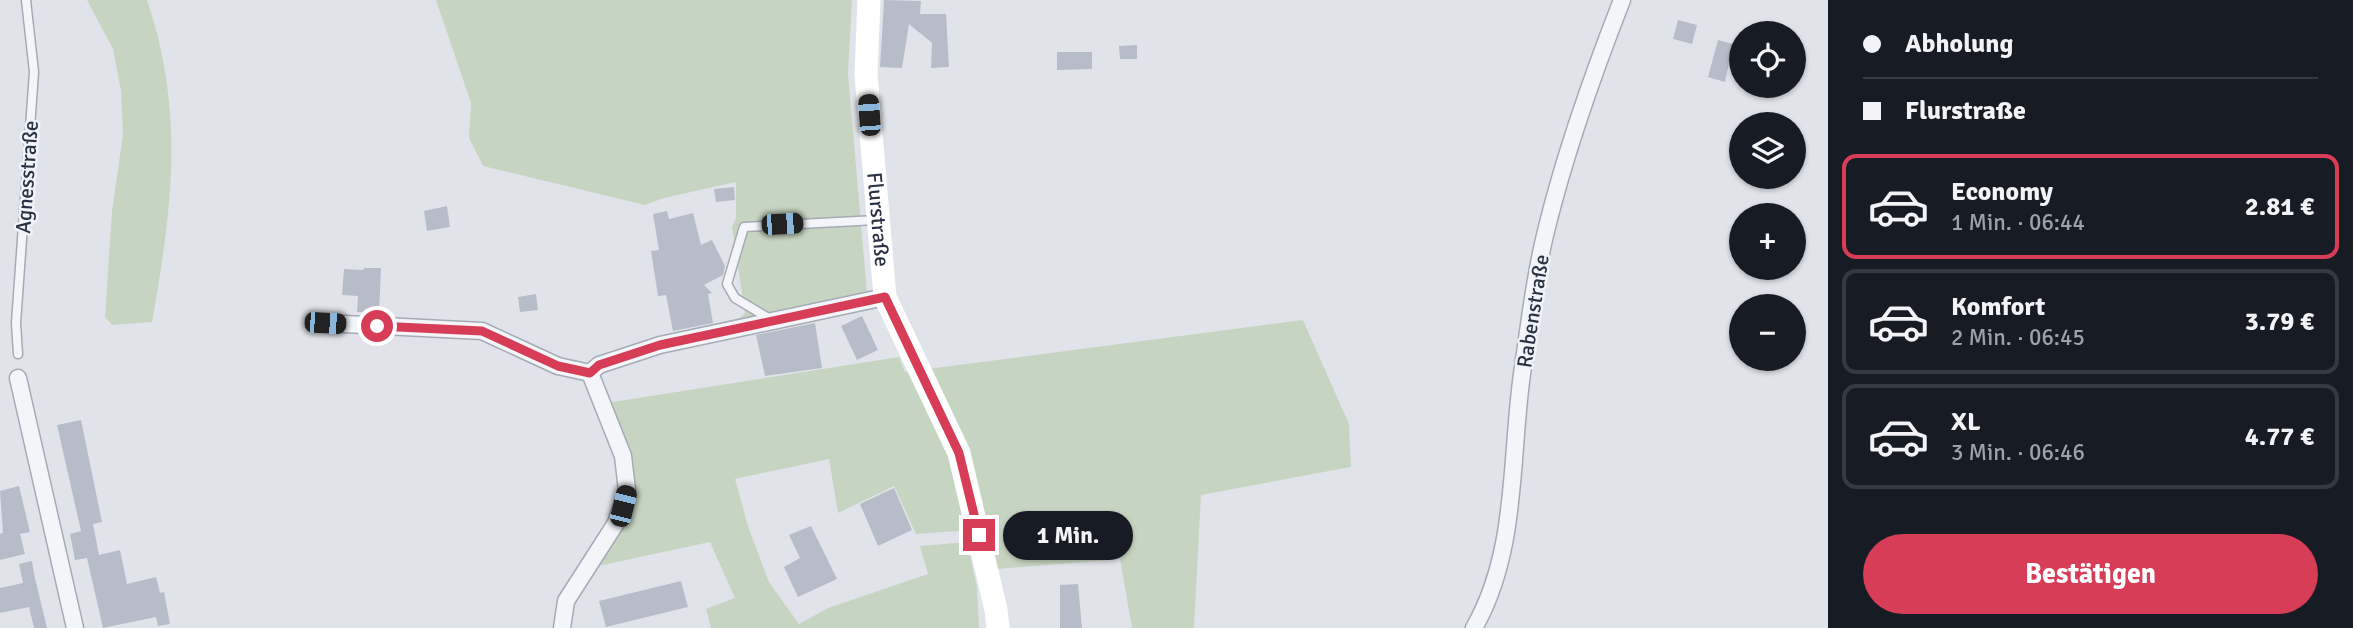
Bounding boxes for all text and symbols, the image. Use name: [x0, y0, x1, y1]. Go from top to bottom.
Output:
map controls: [1729, 21, 1806, 371]
button: locate: [1729, 21, 1806, 98]
text: Abholung: [1905, 28, 2013, 60]
car: [858, 93, 881, 137]
text: Flurstraße: [1905, 95, 2026, 127]
button: layers: [1729, 112, 1806, 189]
street label: Agnesstraße: [10, 120, 44, 234]
street label: Flurstraße: [861, 171, 895, 268]
icon: car: [1867, 175, 1930, 238]
text: Economy: [1951, 176, 2053, 208]
text: 2.81 €: [2245, 191, 2314, 223]
button: +: [1729, 203, 1806, 280]
text: 1 Min. · 06:44: [1951, 208, 2085, 237]
car: [761, 212, 804, 236]
street label: Rabenstraße: [1511, 252, 1555, 370]
icon: car: [1867, 290, 1930, 353]
text: Komfort: [1951, 291, 2045, 323]
button: −: [1729, 294, 1806, 371]
text: 3.79 €: [2245, 306, 2314, 338]
route start: [361, 310, 393, 342]
car: [304, 311, 347, 335]
text: 2 Min. · 06:45: [1951, 323, 2085, 352]
icon: car: [1867, 405, 1930, 468]
text: XL: [1951, 406, 1981, 438]
text: 4.77 €: [2245, 421, 2314, 453]
text: 3 Min. · 06:46: [1951, 438, 2085, 467]
car: [608, 483, 639, 529]
callout: 1 Min.: [1004, 510, 1133, 560]
route end: [963, 519, 995, 551]
text: 1 Min.: [1037, 521, 1099, 550]
button: Bestätigen: [1863, 534, 2318, 614]

